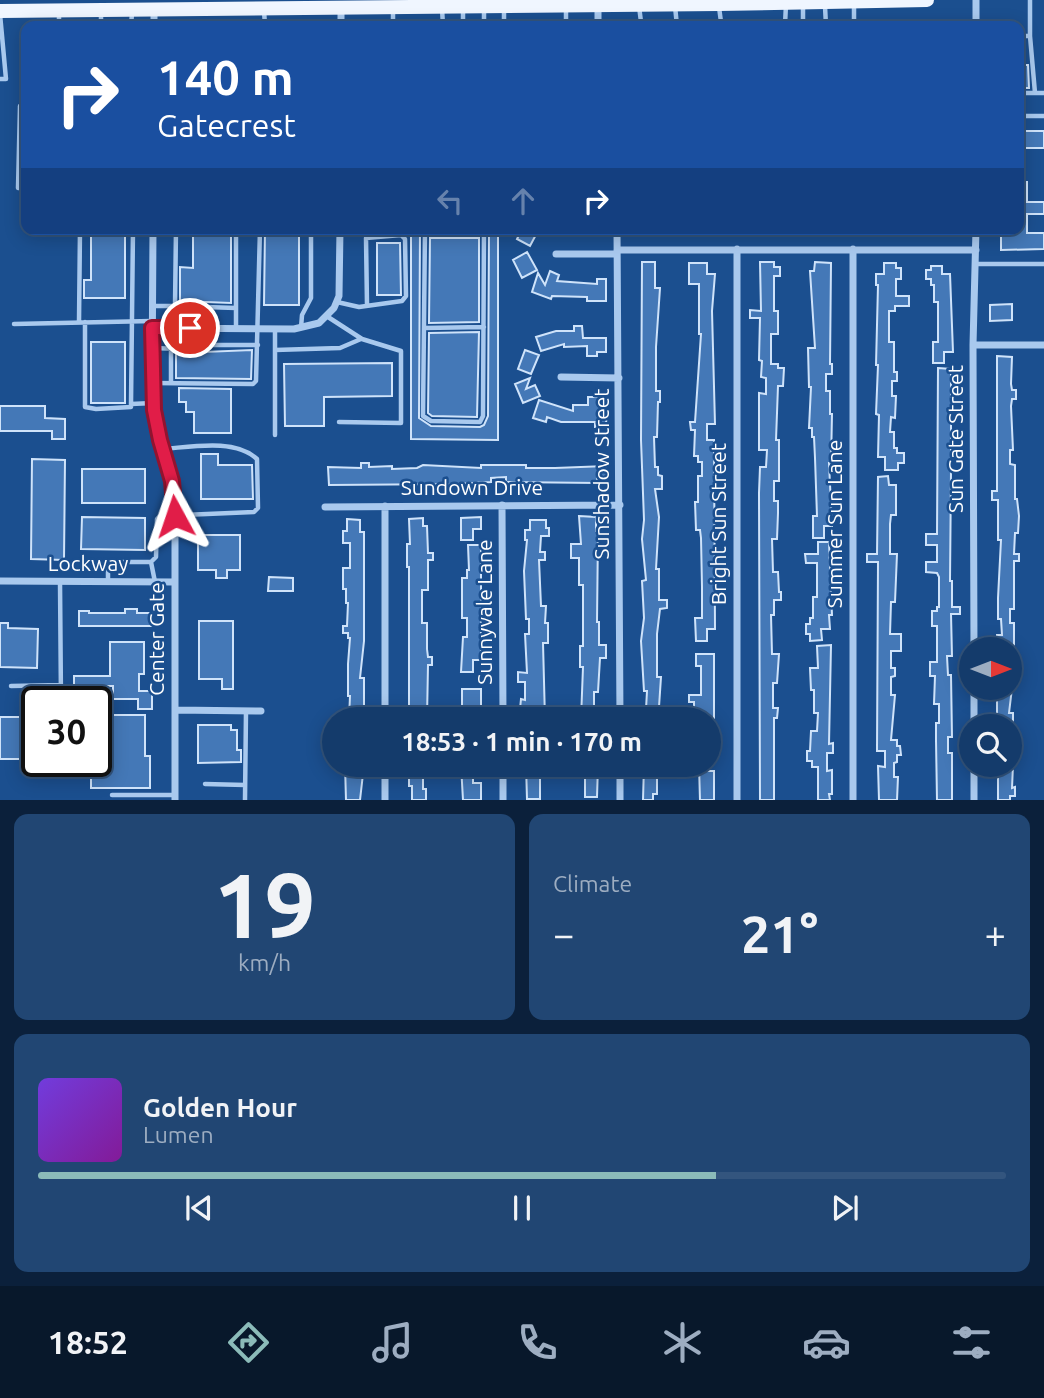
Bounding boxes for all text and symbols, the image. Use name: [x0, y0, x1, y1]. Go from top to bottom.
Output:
icon: right: [42, 49, 133, 140]
text: 140 m: [157, 49, 294, 104]
text: Gatecrest: [157, 107, 296, 143]
icon: left: [431, 182, 469, 220]
icon: ahead: [504, 182, 542, 220]
icon: right: [577, 182, 615, 220]
pin: [160, 298, 220, 358]
icon: arrive: [171, 309, 209, 347]
street label: Sun Gate Street: [943, 365, 967, 513]
street label: Sunshadow Street: [589, 388, 613, 560]
street label: Summer Sun Lane: [822, 440, 846, 608]
street label: Bright Sun Street: [706, 443, 730, 605]
street label: Sundown Drive: [401, 475, 543, 499]
position arrow: [138, 479, 212, 553]
street label: Sunnyvale Lane: [472, 539, 496, 685]
street label: Lockway: [48, 551, 128, 575]
street label: Center Gate: [144, 582, 168, 696]
north arrow: [959, 637, 1022, 700]
map controls: [959, 637, 1022, 777]
speed limit sign: 30: [21, 686, 112, 777]
button: search: [959, 714, 1022, 777]
text: 18:53 · 1 min · 170 m: [401, 727, 642, 756]
text: 19: [213, 853, 316, 955]
text: Climate: [553, 871, 632, 896]
text: 21°: [741, 905, 818, 963]
text: −: [553, 913, 574, 955]
text: +: [985, 913, 1006, 955]
text: km/h: [238, 950, 291, 975]
text: Golden Hour: [143, 1093, 297, 1122]
text: Lumen: [143, 1122, 214, 1147]
icon: previous: [180, 1189, 218, 1227]
icon: pause: [503, 1189, 541, 1227]
icon: next: [826, 1189, 864, 1227]
icon: directions: [224, 1318, 273, 1367]
icon: music: [368, 1318, 417, 1367]
icon: phone: [513, 1318, 562, 1367]
icon: climate: [658, 1318, 707, 1367]
icon: car: [802, 1318, 851, 1367]
icon: filters: [947, 1318, 996, 1367]
text: 18:52: [48, 1324, 128, 1360]

